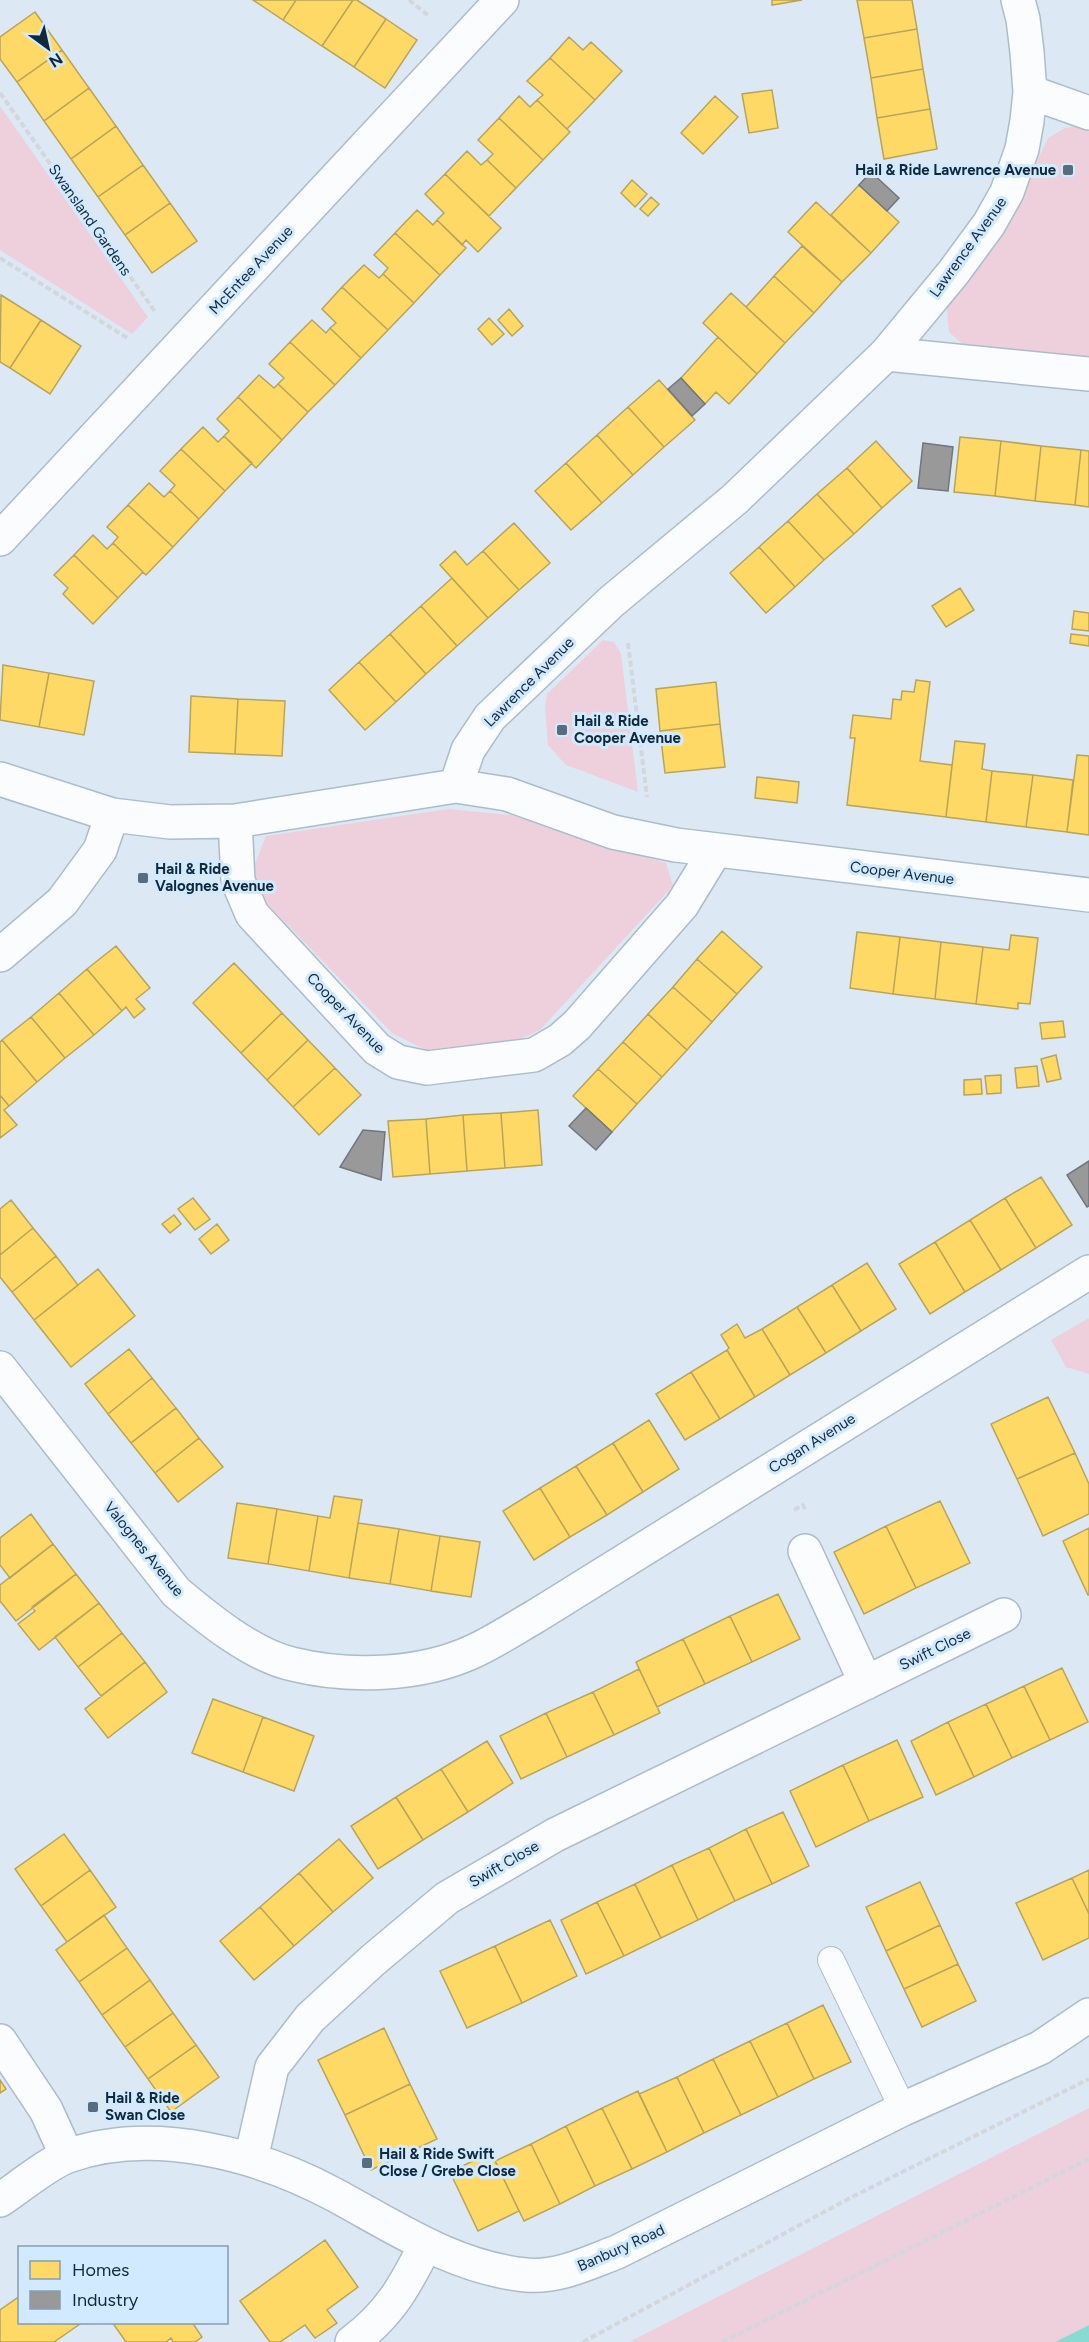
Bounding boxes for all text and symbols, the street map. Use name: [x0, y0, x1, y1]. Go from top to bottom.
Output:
north arrow: [18, 18, 78, 78]
text: N: [46, 49, 66, 71]
street label: Swansland Gardens: [45, 161, 135, 279]
place label: Hail & Ride Lawrence Avenue: [855, 161, 1057, 179]
marker: Hail & Ride Lawrence Avenue: [1061, 163, 1075, 177]
street label: Lawrence Avenue: [926, 193, 1010, 301]
street label: McEntee Avenue: [205, 222, 297, 318]
street label: Lawrence Avenue: [480, 633, 578, 731]
place label: Hail & Ride Cooper Avenue: [574, 712, 681, 747]
marker: Hail & Ride Cooper Avenue: [555, 723, 569, 737]
street label: Cooper Avenue: [849, 858, 955, 888]
place label: Hail & Ride Valognes Avenue: [155, 860, 275, 895]
marker: Hail & Ride Valognes Avenue: [136, 871, 150, 885]
street label: Cooper Avenue: [303, 969, 389, 1057]
street label: Cogan Avenue: [765, 1409, 859, 1477]
street label: Valognes Avenue: [100, 1498, 188, 1600]
street label: Swift Close: [896, 1624, 974, 1674]
street label: Swift Close: [466, 1837, 542, 1891]
place label: Hail & Ride Swan Close: [105, 2089, 186, 2124]
marker: Hail & Ride Swan Close: [86, 2100, 100, 2114]
place label: Hail & Ride Swift Close / Grebe Close: [379, 2145, 516, 2180]
marker: Hail & Ride Swift Close / Grebe Close: [360, 2156, 374, 2170]
street label: Banbury Road: [575, 2221, 667, 2275]
legend: [18, 2246, 228, 2324]
text: Homes: [72, 2259, 130, 2281]
text: Industry: [72, 2289, 139, 2311]

